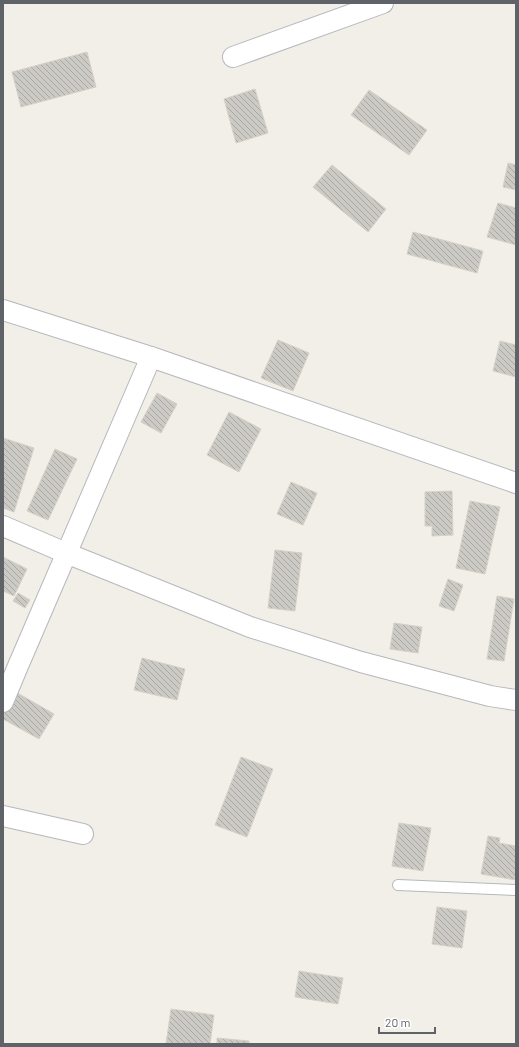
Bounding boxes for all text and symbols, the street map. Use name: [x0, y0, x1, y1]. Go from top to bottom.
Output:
scale bar: [379, 1009, 435, 1035]
text: 20 m: [385, 1015, 411, 1029]

